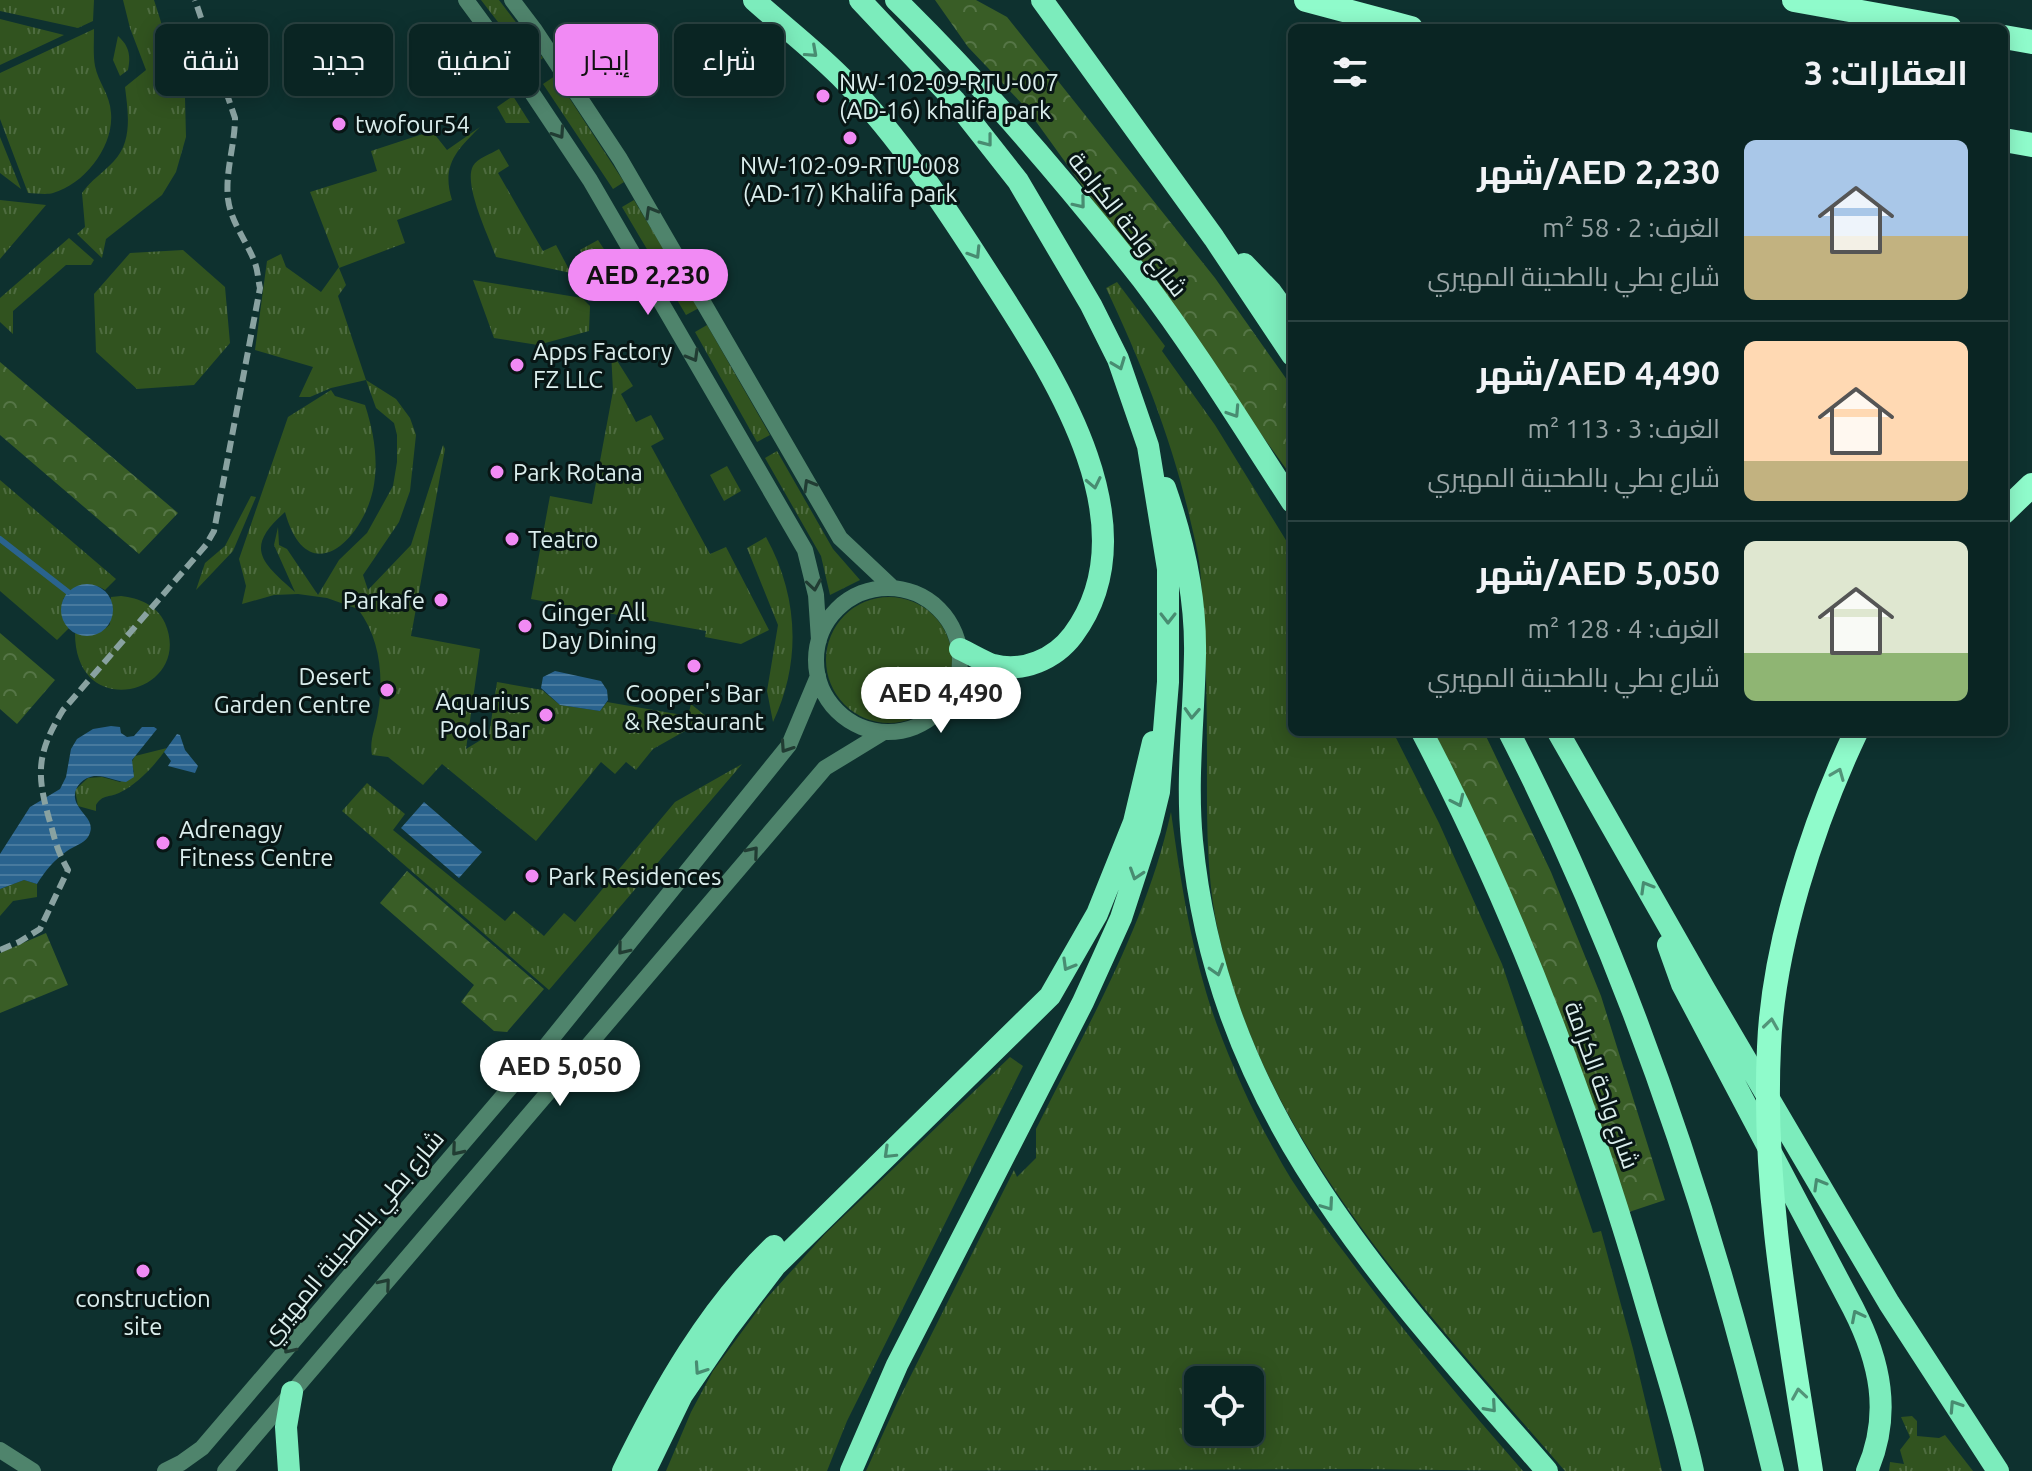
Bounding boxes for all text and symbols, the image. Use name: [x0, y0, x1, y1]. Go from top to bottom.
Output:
chip: شقة: [155, 24, 268, 96]
chip: جديد: [284, 24, 393, 96]
chip: تصفية: [409, 24, 539, 96]
chip: إيجار: [555, 24, 658, 96]
chip: شراء: [674, 24, 784, 96]
one-way arrow: [803, 42, 818, 57]
icon: filters: [1328, 50, 1372, 94]
text: العقارات: 3: [1804, 53, 1968, 91]
place label: NW-102-09-RTU-007 (AD-16) khalifa park: [839, 69, 1059, 124]
marker: NW-102-09-RTU-007 (AD-16) khalifa park: [814, 87, 832, 105]
place label: twofour54: [355, 111, 470, 138]
marker: twofour54: [330, 115, 348, 133]
one-way arrow: [549, 124, 564, 139]
marker: NW-102-09-RTU-008 (AD-17) Khalifa park: [841, 129, 859, 147]
one-way arrow: [977, 132, 992, 146]
street label: شارع واحة الكرامة: [1061, 146, 1193, 304]
place label: NW-102-09-RTU-008 (AD-17) Khalifa park: [740, 152, 960, 207]
text: AED 2,230/شهر: [1477, 152, 1720, 190]
icon: home: [1808, 172, 1904, 268]
one-way arrow: [1070, 194, 1085, 208]
one-way arrow: [645, 206, 661, 221]
text: الغرف: 2 · 58 m²: [1542, 213, 1720, 242]
one-way arrow: [966, 244, 981, 259]
pin: AED 2,230: [556, 249, 740, 317]
text: AED 2,230: [586, 260, 710, 289]
text: شارع بطي بالطحينة المهيري: [1428, 262, 1720, 291]
place label: Apps Factory FZ LLC: [533, 338, 673, 393]
one-way arrow: [683, 347, 699, 362]
text: AED 4,490/شهر: [1477, 353, 1720, 391]
marker: Apps Factory FZ LLC: [508, 356, 526, 374]
one-way arrow: [1109, 356, 1126, 370]
icon: home: [1808, 373, 1904, 469]
one-way arrow: [1224, 404, 1239, 418]
text: الغرف: 3 · 113 m²: [1528, 414, 1720, 443]
place label: Park Rotana: [513, 459, 643, 486]
marker: Park Rotana: [488, 463, 506, 481]
text: شارع بطي بالطحينة المهيري: [1428, 463, 1720, 492]
one-way arrow: [1085, 476, 1102, 489]
one-way arrow: [803, 479, 819, 494]
place label: Teatro: [528, 526, 598, 553]
marker: Teatro: [503, 530, 521, 548]
text: AED 5,050/شهر: [1477, 553, 1720, 591]
icon: home: [1808, 573, 1904, 669]
one-way arrow: [804, 578, 821, 591]
place label: Parkafe: [343, 587, 425, 614]
marker: Parkafe: [432, 591, 450, 609]
place label: Ginger All Day Dining: [541, 599, 657, 654]
one-way arrow: [1159, 612, 1177, 625]
text: الغرف: 4 · 128 m²: [1528, 614, 1720, 643]
marker: Ginger All Day Dining: [516, 617, 534, 635]
marker: Cooper's Bar & Restaurant: [685, 657, 703, 675]
place label: Desert Garden Centre: [214, 663, 372, 718]
text: شارع بطي بالطحينة المهيري: [1428, 663, 1720, 692]
pin: AED 4,490: [849, 667, 1033, 735]
text: AED 4,490: [879, 678, 1003, 707]
place label: Cooper's Bar & Restaurant: [624, 680, 764, 735]
marker: Desert Garden Centre: [378, 681, 396, 699]
place label: Aquarius Pool Bar: [435, 688, 530, 743]
marker: Aquarius Pool Bar: [537, 706, 555, 724]
one-way arrow: [1184, 707, 1201, 720]
one-way arrow: [780, 738, 795, 752]
one-way arrow: [1828, 768, 1845, 782]
one-way arrow: [1448, 793, 1464, 808]
place label: Adrenagy Fitness Centre: [179, 816, 334, 871]
marker: Adrenagy Fitness Centre: [154, 834, 172, 852]
one-way arrow: [743, 846, 758, 861]
place label: Park Residences: [548, 863, 721, 890]
one-way arrow: [1130, 866, 1146, 880]
marker: Park Residences: [523, 867, 541, 885]
one-way arrow: [1640, 881, 1656, 895]
one-way arrow: [618, 940, 633, 954]
one-way arrow: [1062, 957, 1078, 971]
one-way arrow: [1208, 963, 1224, 977]
street label: شارع واحة الكرامة: [1556, 998, 1645, 1173]
one-way arrow: [1763, 1017, 1780, 1030]
pin: AED 5,050: [468, 1040, 652, 1108]
text: AED 5,050: [498, 1051, 622, 1080]
street label: شارع بطي بالطحينة المهيري: [255, 1125, 454, 1353]
one-way arrow: [452, 1140, 467, 1155]
one-way arrow: [884, 1144, 898, 1158]
one-way arrow: [1813, 1178, 1829, 1193]
one-way arrow: [1318, 1196, 1333, 1210]
marker: construction site: [134, 1262, 152, 1280]
one-way arrow: [375, 1279, 389, 1293]
place label: construction site: [75, 1285, 211, 1340]
one-way arrow: [1851, 1309, 1867, 1324]
one-way arrow: [284, 1338, 299, 1353]
one-way arrow: [695, 1360, 710, 1375]
map controls: [1184, 1366, 1264, 1446]
button: locate: [1184, 1366, 1264, 1446]
one-way arrow: [1791, 1387, 1808, 1401]
one-way arrow: [1481, 1397, 1495, 1412]
one-way arrow: [1949, 1400, 1964, 1414]

